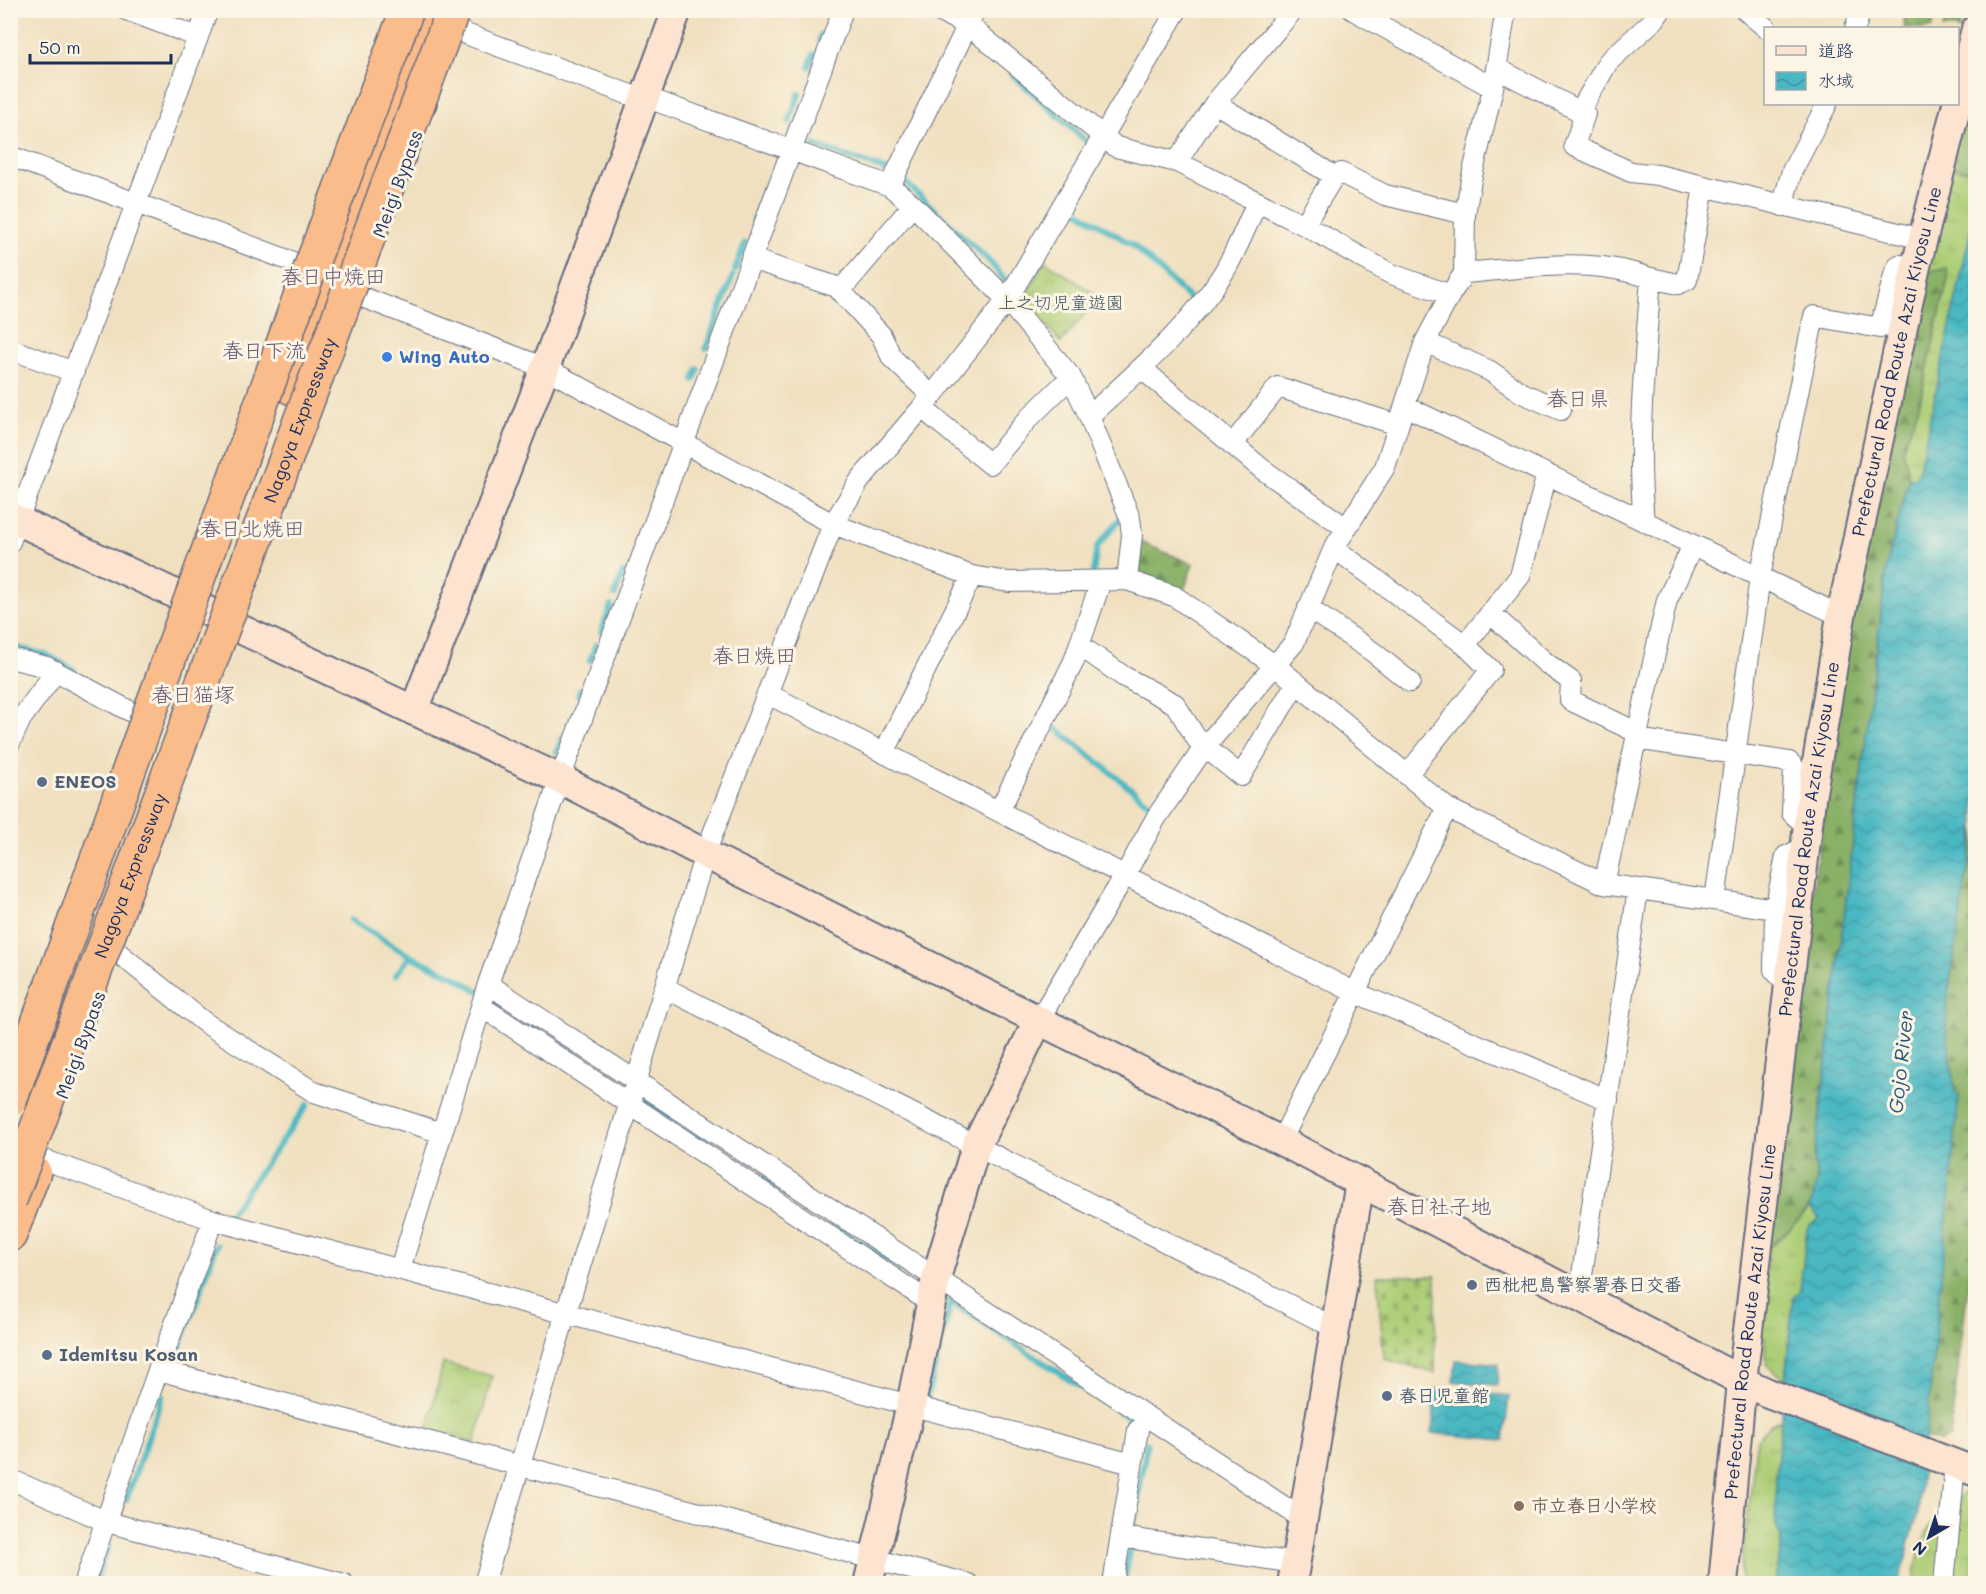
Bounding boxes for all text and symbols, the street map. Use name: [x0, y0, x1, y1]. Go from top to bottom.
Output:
scale bar: [30, 27, 171, 65]
legend: [1764, 27, 1959, 105]
text: 50 m: [39, 35, 81, 59]
text: 道路: [1818, 38, 1854, 62]
text: 水域: [1818, 68, 1854, 92]
street label: Meigi Bypass: [366, 126, 428, 241]
street label: Prefectural Road Route Azai Kiyosu Line: [1845, 184, 1947, 538]
district label: 春日中焼田: [281, 262, 386, 289]
park label: 上之切児童遊園: [998, 290, 1124, 314]
street label: Nagoya Expressway: [258, 334, 341, 506]
district label: 春日下流: [222, 336, 306, 363]
place label: Wing Auto: [399, 344, 490, 368]
marker: Wing Auto: [380, 350, 394, 364]
district label: 春日県: [1547, 384, 1610, 411]
district label: 春日北焼田: [200, 514, 305, 541]
district label: 春日焼田: [712, 641, 796, 668]
street label: Prefectural Road Route Azai Kiyosu Line: [1772, 660, 1844, 1018]
district label: 春日猫塚: [151, 680, 235, 707]
place label: ENEOS: [54, 769, 117, 793]
marker: ENEOS: [35, 775, 49, 789]
street label: Nagoya Expressway: [88, 789, 172, 962]
street label: Meigi Bypass: [49, 987, 111, 1102]
water label: Gojo River: [1882, 1009, 1918, 1115]
street label: Prefectural Road Route Azai Kiyosu Line: [1718, 1142, 1781, 1500]
district label: 春日社子地: [1387, 1192, 1492, 1219]
place label: 西枇杷島警察署春日交番: [1484, 1272, 1682, 1296]
marker: 西枇杷島警察署春日交番: [1465, 1278, 1479, 1292]
place label: Idemitsu Kosan: [59, 1342, 198, 1366]
marker: Idemitsu Kosan: [40, 1348, 54, 1362]
place label: 春日児童館: [1399, 1383, 1489, 1407]
marker: 春日児童館: [1380, 1389, 1394, 1403]
place label: 市立春日小学校: [1531, 1493, 1657, 1517]
marker: 市立春日小学校: [1512, 1499, 1526, 1513]
north arrow: [1899, 1507, 1959, 1567]
text: N: [1908, 1537, 1931, 1561]

